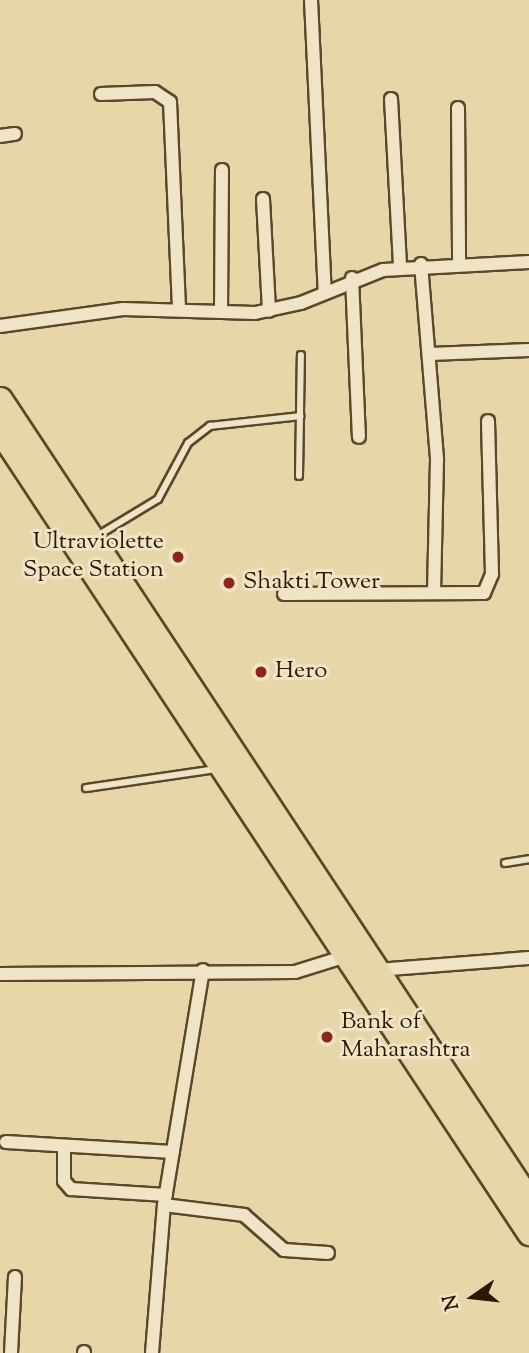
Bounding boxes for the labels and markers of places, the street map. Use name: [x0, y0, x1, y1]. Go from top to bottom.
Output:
place label: Ultraviolette Space Station: [23, 529, 164, 585]
marker: Ultraviolette Space Station: [170, 549, 186, 565]
place label: Shakti Tower: [243, 569, 380, 597]
marker: Shakti Tower: [221, 575, 237, 591]
place label: Hero: [275, 658, 327, 686]
marker: Hero: [253, 664, 269, 680]
place label: Bank of Maharashtra: [341, 1009, 471, 1065]
marker: Bank of Maharashtra: [319, 1029, 335, 1045]

